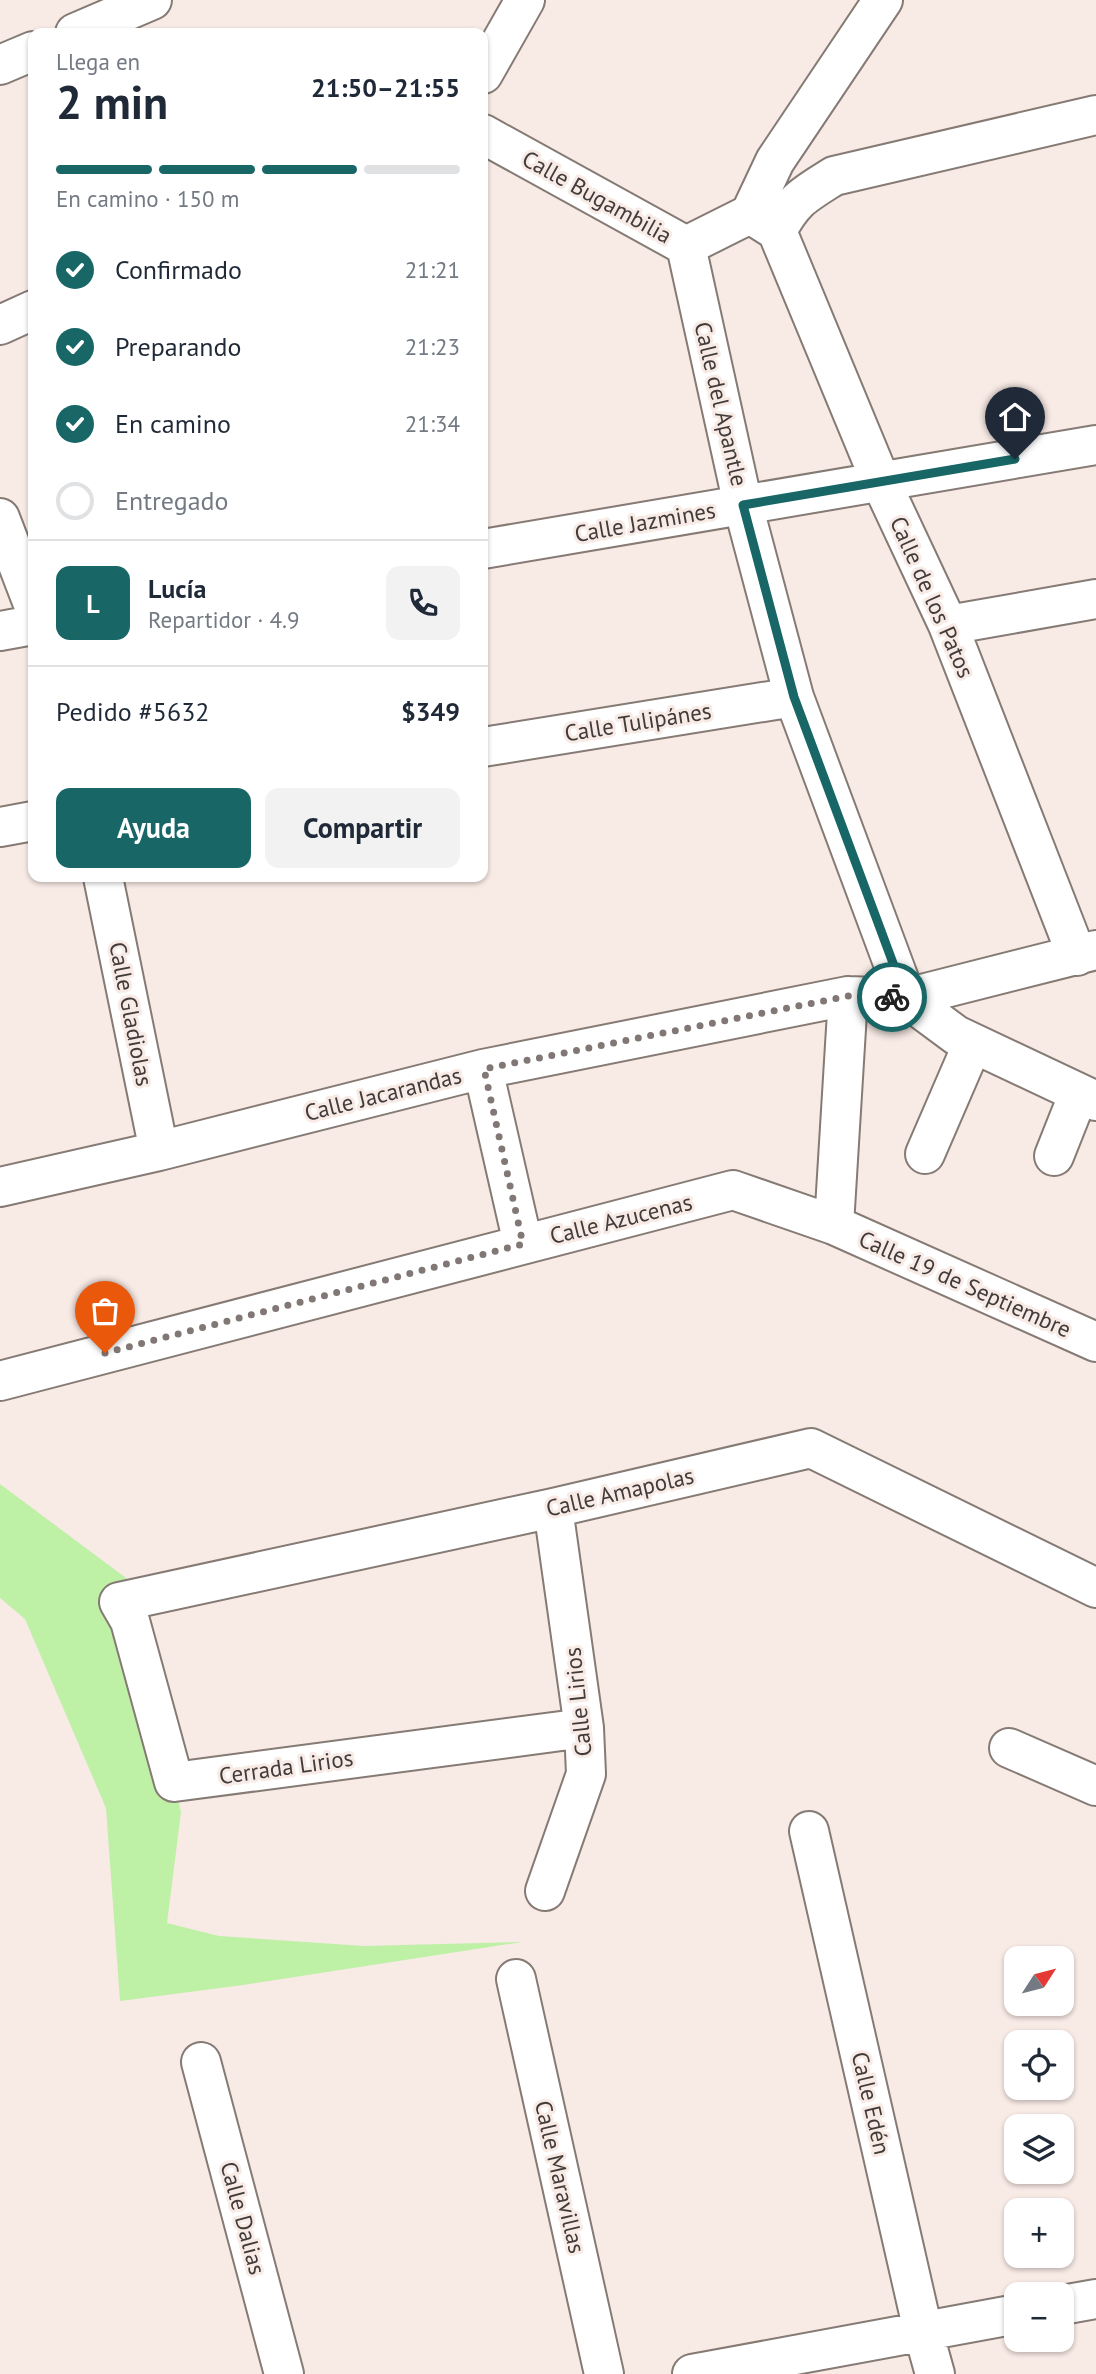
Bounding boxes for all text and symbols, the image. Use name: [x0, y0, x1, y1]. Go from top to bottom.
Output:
text: Llega en: [56, 47, 140, 76]
text: 21:50–21:55: [311, 71, 460, 104]
text: 2 min: [56, 72, 168, 132]
street label: Calle Bugambilia: [517, 144, 677, 250]
text: En camino · 150 m: [56, 184, 239, 213]
icon: check: [56, 251, 94, 289]
text: Confirmado: [115, 253, 242, 286]
text: 21:21: [405, 255, 460, 284]
street label: Calle del Apantle: [688, 319, 754, 489]
icon: check: [56, 328, 94, 366]
text: Preparando: [115, 330, 242, 363]
text: 21:23: [405, 332, 460, 361]
pin: [985, 387, 1045, 459]
icon: home: [996, 398, 1034, 436]
icon: check: [56, 405, 94, 443]
text: En camino: [115, 407, 231, 440]
text: 21:34: [405, 409, 460, 438]
text: Entregado: [115, 484, 229, 517]
street label: Calle Jazmines: [572, 495, 718, 548]
street label: Calle de los Patos: [884, 512, 981, 682]
button: phone: [386, 566, 460, 640]
text: Lucía: [148, 572, 207, 605]
text: L: [86, 587, 100, 620]
text: Repartidor · 4.9: [148, 605, 300, 634]
text: Pedido #5632: [56, 695, 209, 728]
text: $349: [401, 695, 460, 728]
street label: Calle Tulipánes: [563, 696, 713, 747]
button: Ayuda: [56, 788, 251, 868]
button: Compartir: [265, 788, 460, 868]
street label: Calle Gladiolas: [103, 939, 160, 1088]
courier: [857, 962, 927, 1032]
icon: bike: [873, 978, 911, 1016]
street label: Calle Jacarandas: [301, 1060, 464, 1127]
street label: Calle Azucenas: [547, 1187, 695, 1250]
street label: Calle 19 de Septiembre: [855, 1224, 1076, 1343]
pin: [75, 1281, 135, 1353]
icon: bag: [86, 1292, 124, 1330]
street label: Calle Amapolas: [543, 1460, 697, 1523]
street label: Calle Lirios: [557, 1646, 598, 1758]
street label: Cerrada Lirios: [217, 1743, 355, 1790]
north arrow: [1004, 1946, 1074, 2016]
map controls: [1004, 1946, 1074, 2352]
button: locate: [1004, 2030, 1074, 2100]
street label: Calle Edén: [846, 2049, 897, 2157]
street label: Calle Maravillas: [529, 2098, 592, 2256]
button: layers: [1004, 2114, 1074, 2184]
street label: Calle Dalias: [214, 2158, 272, 2278]
button: +: [1004, 2198, 1074, 2268]
button: −: [1004, 2282, 1074, 2352]

